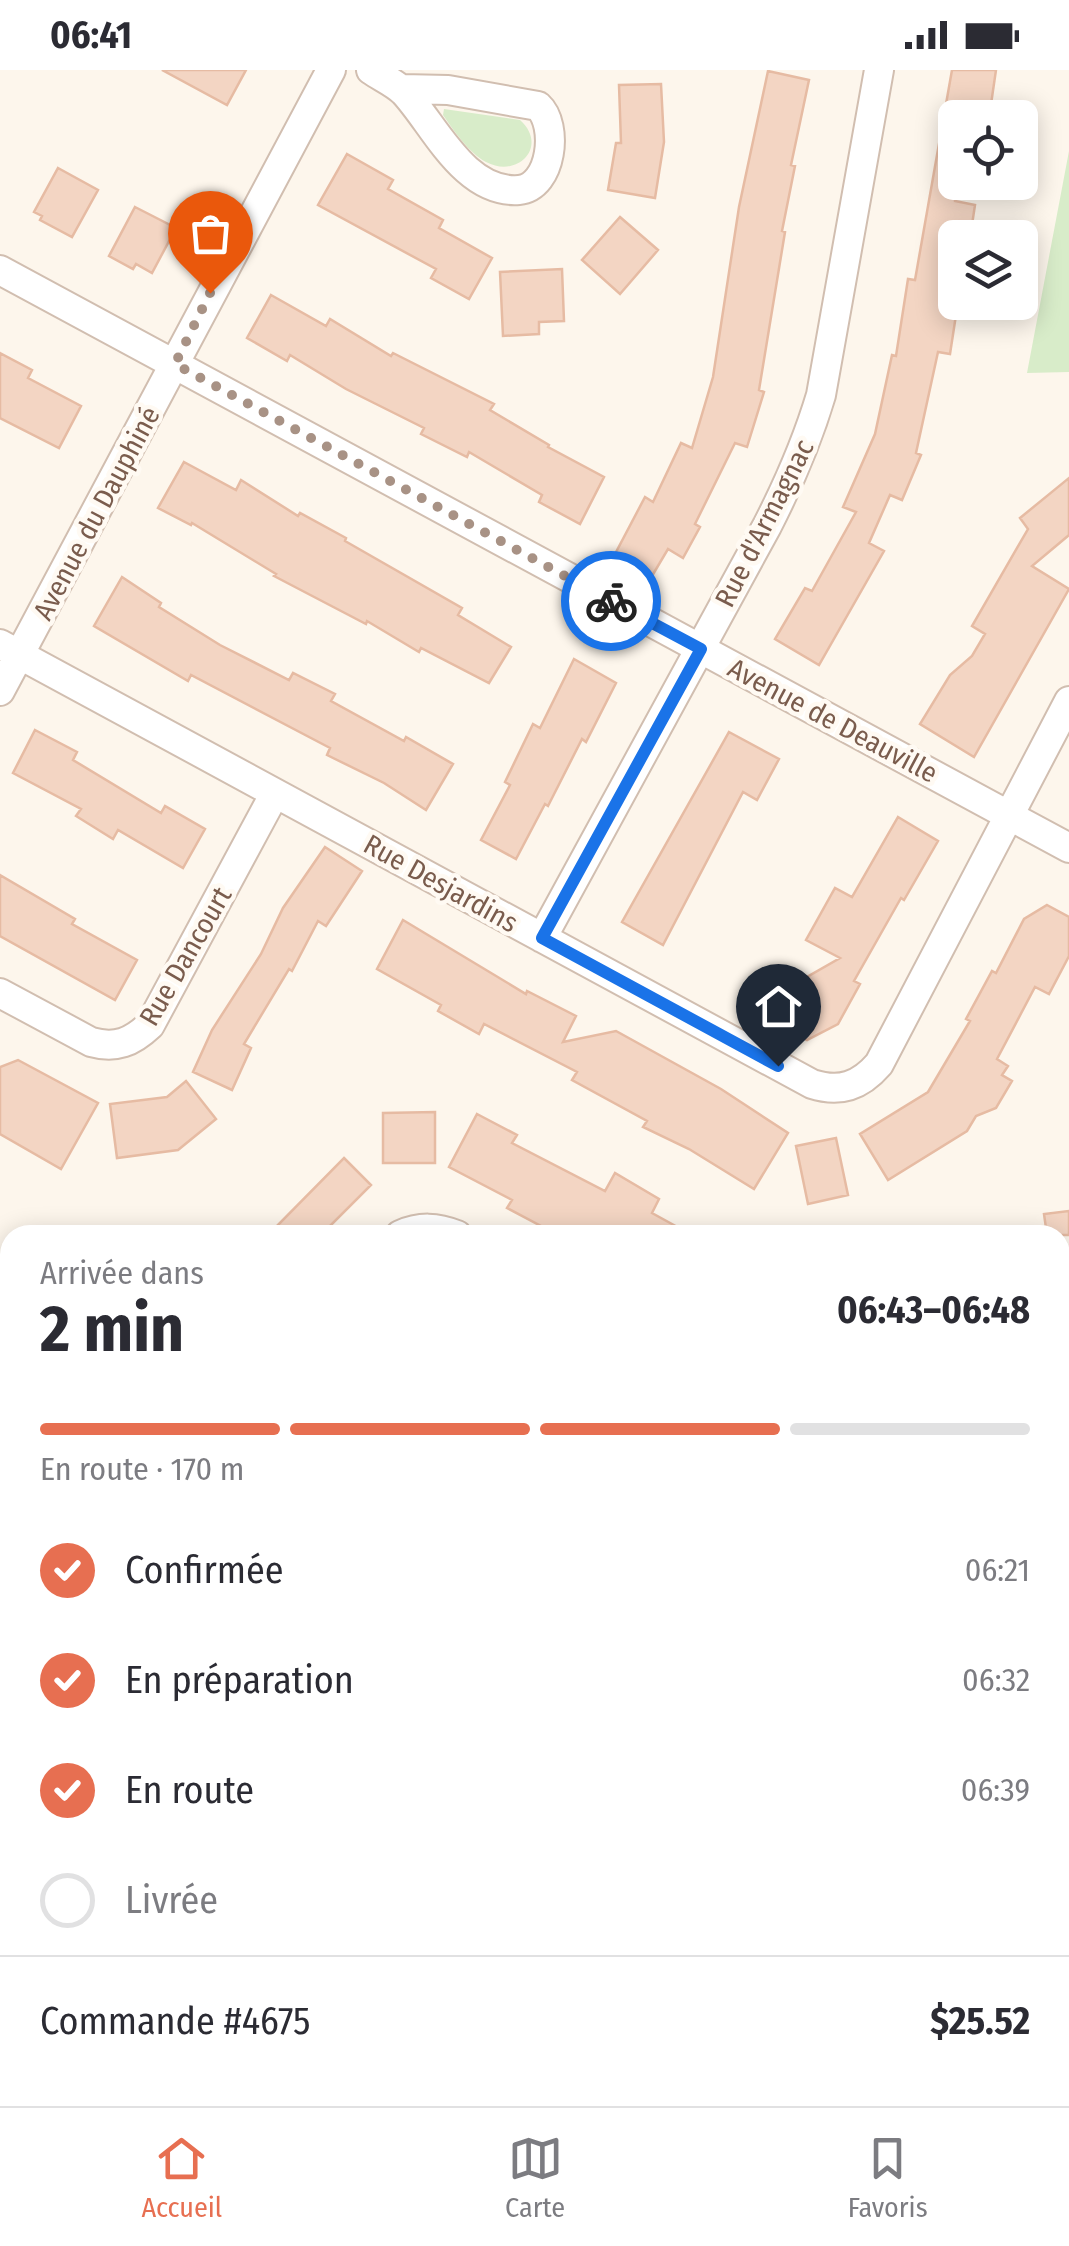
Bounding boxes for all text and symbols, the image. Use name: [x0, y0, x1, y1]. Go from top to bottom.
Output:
text: 06:41: [50, 12, 132, 58]
map controls: [938, 100, 1038, 320]
button: locate: [938, 100, 1038, 200]
pin: [168, 191, 253, 294]
icon: bag: [183, 206, 238, 261]
button: layers: [938, 220, 1038, 320]
street label: Avenue du Dauphiné: [26, 401, 167, 625]
street label: Rue d'Armagnac: [708, 434, 821, 612]
courier: [561, 551, 661, 651]
icon: bike: [584, 574, 639, 629]
street label: Avenue de Deauville: [722, 651, 943, 790]
street label: Rue Desjardins: [358, 828, 524, 939]
street label: Rue Dancourt: [133, 880, 239, 1031]
pin: [736, 964, 821, 1067]
icon: home: [751, 979, 806, 1034]
text: Arrivée dans: [40, 1254, 204, 1292]
text: 06:43–06:48: [837, 1287, 1030, 1333]
text: 2 min: [40, 1290, 184, 1368]
text: En route · 170 m: [40, 1450, 244, 1488]
icon: check: [40, 1543, 95, 1598]
text: Confirmée: [125, 1547, 283, 1593]
text: 06:21: [965, 1551, 1030, 1589]
icon: check: [40, 1653, 95, 1708]
text: En préparation: [125, 1657, 354, 1703]
text: 06:32: [962, 1661, 1030, 1699]
icon: check: [40, 1763, 95, 1818]
text: En route: [125, 1767, 254, 1813]
text: 06:39: [961, 1771, 1030, 1809]
text: Livrée: [125, 1877, 218, 1923]
text: Commande #4675: [40, 1998, 310, 2044]
text: $25.52: [930, 1998, 1030, 2044]
tab: Accueil: [141, 2131, 222, 2224]
tab: Carte: [505, 2131, 565, 2224]
tab: Favoris: [848, 2131, 928, 2224]

